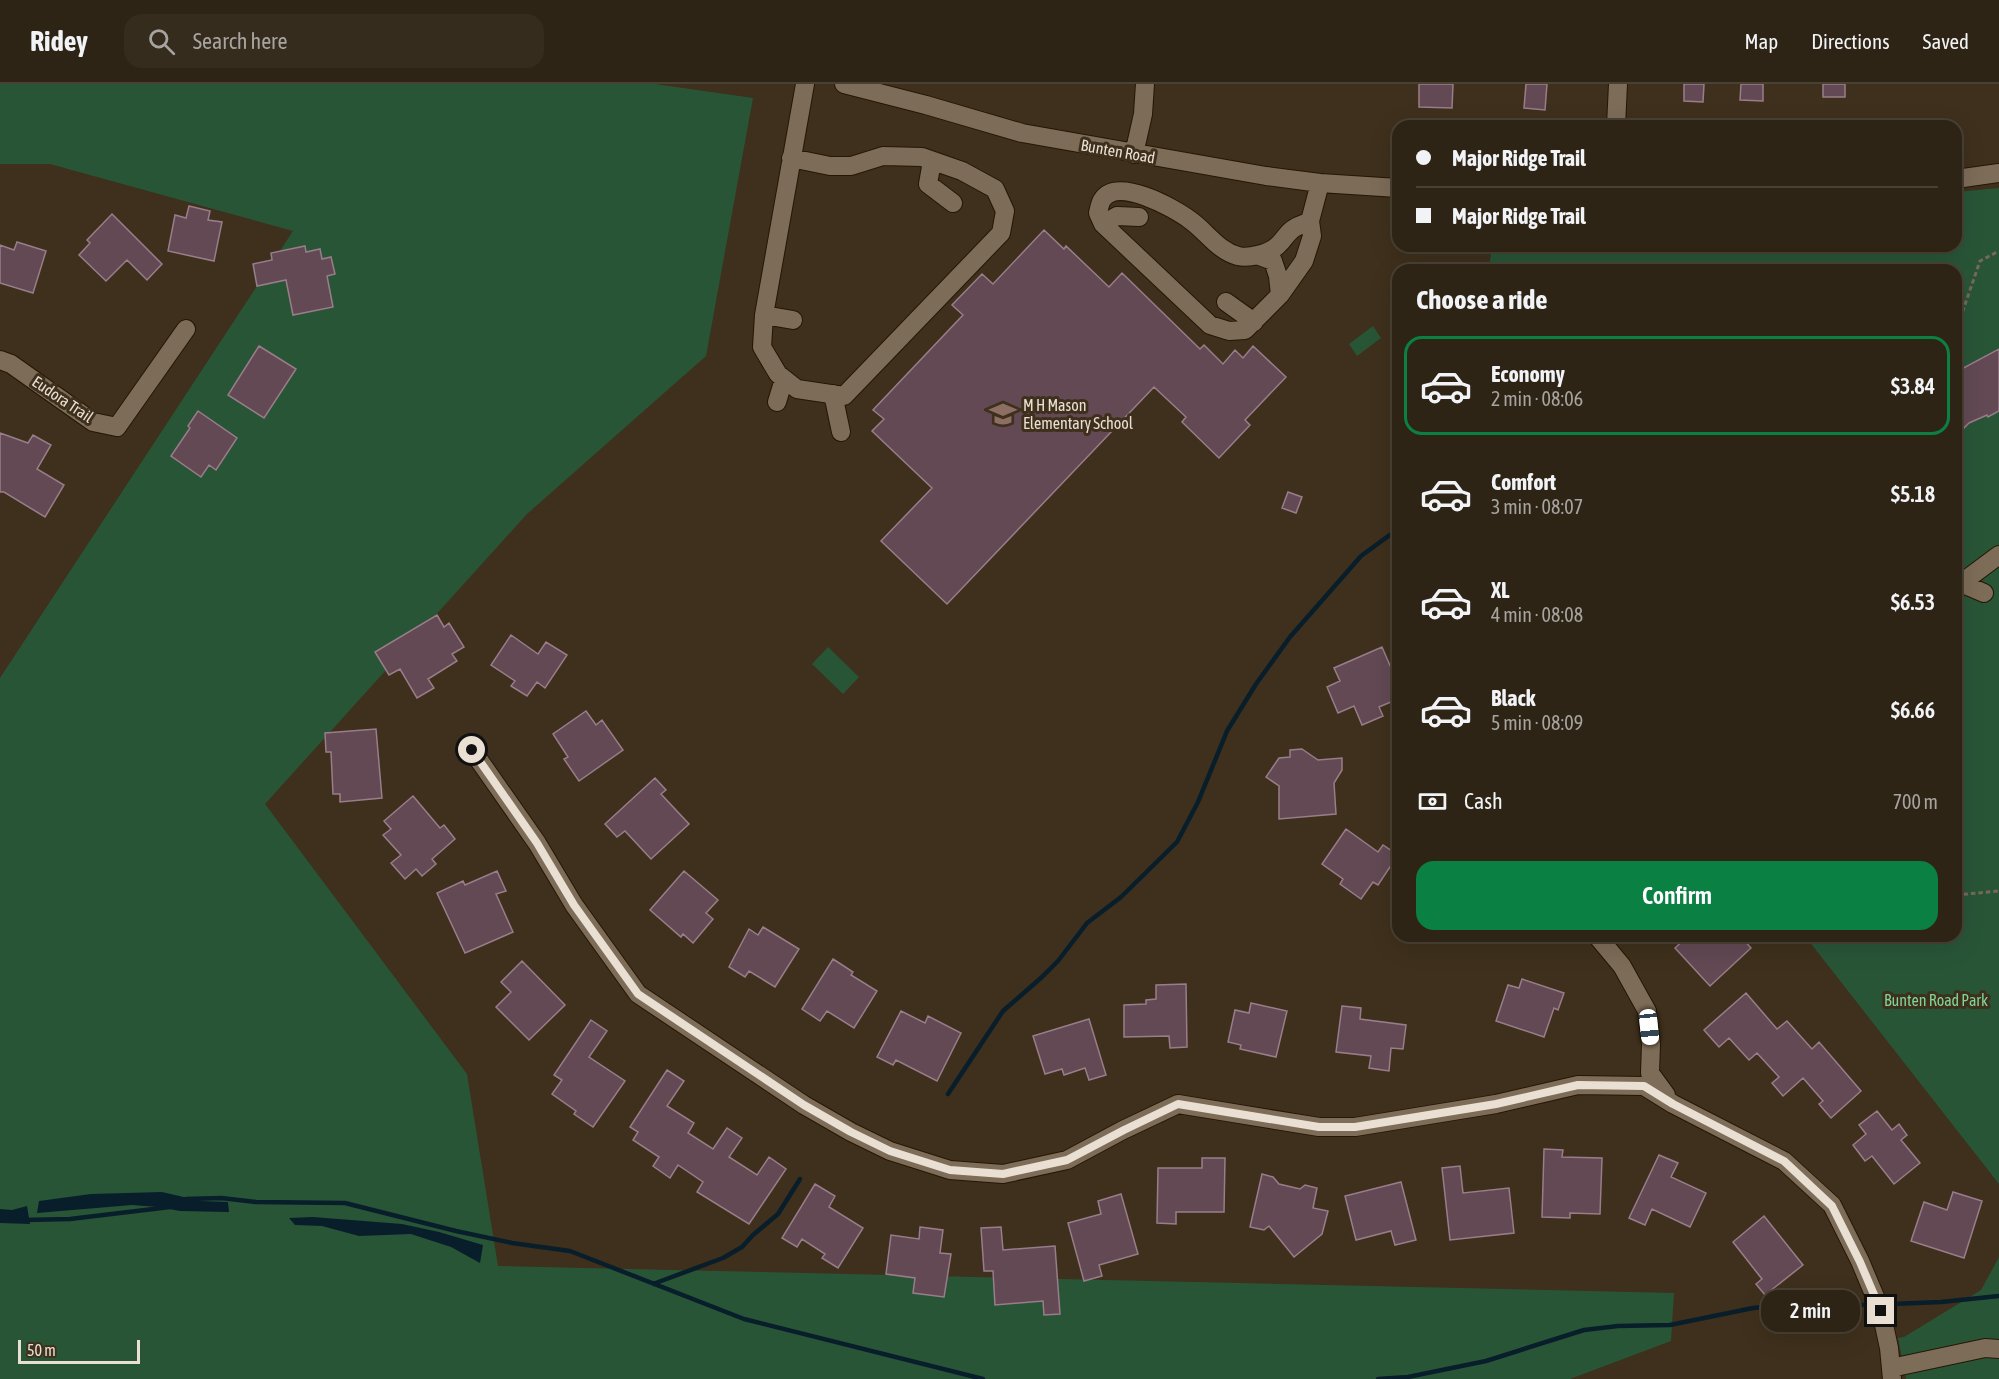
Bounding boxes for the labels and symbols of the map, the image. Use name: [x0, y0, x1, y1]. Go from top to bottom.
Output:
street label: Bunten Road: [1079, 136, 1157, 166]
street label: Eudora Trail: [29, 372, 97, 426]
place label: M H Mason Elementary School: [1023, 396, 1134, 433]
school or university icon: M H Mason Elementary School: [988, 399, 1018, 429]
route start: [458, 736, 485, 763]
park label: Bunten Road Park: [1884, 991, 1988, 1009]
car: [1638, 1008, 1660, 1046]
callout: 2 min: [1761, 1290, 1860, 1332]
route end: [1867, 1297, 1894, 1324]
scale bar: [18, 1337, 140, 1364]

